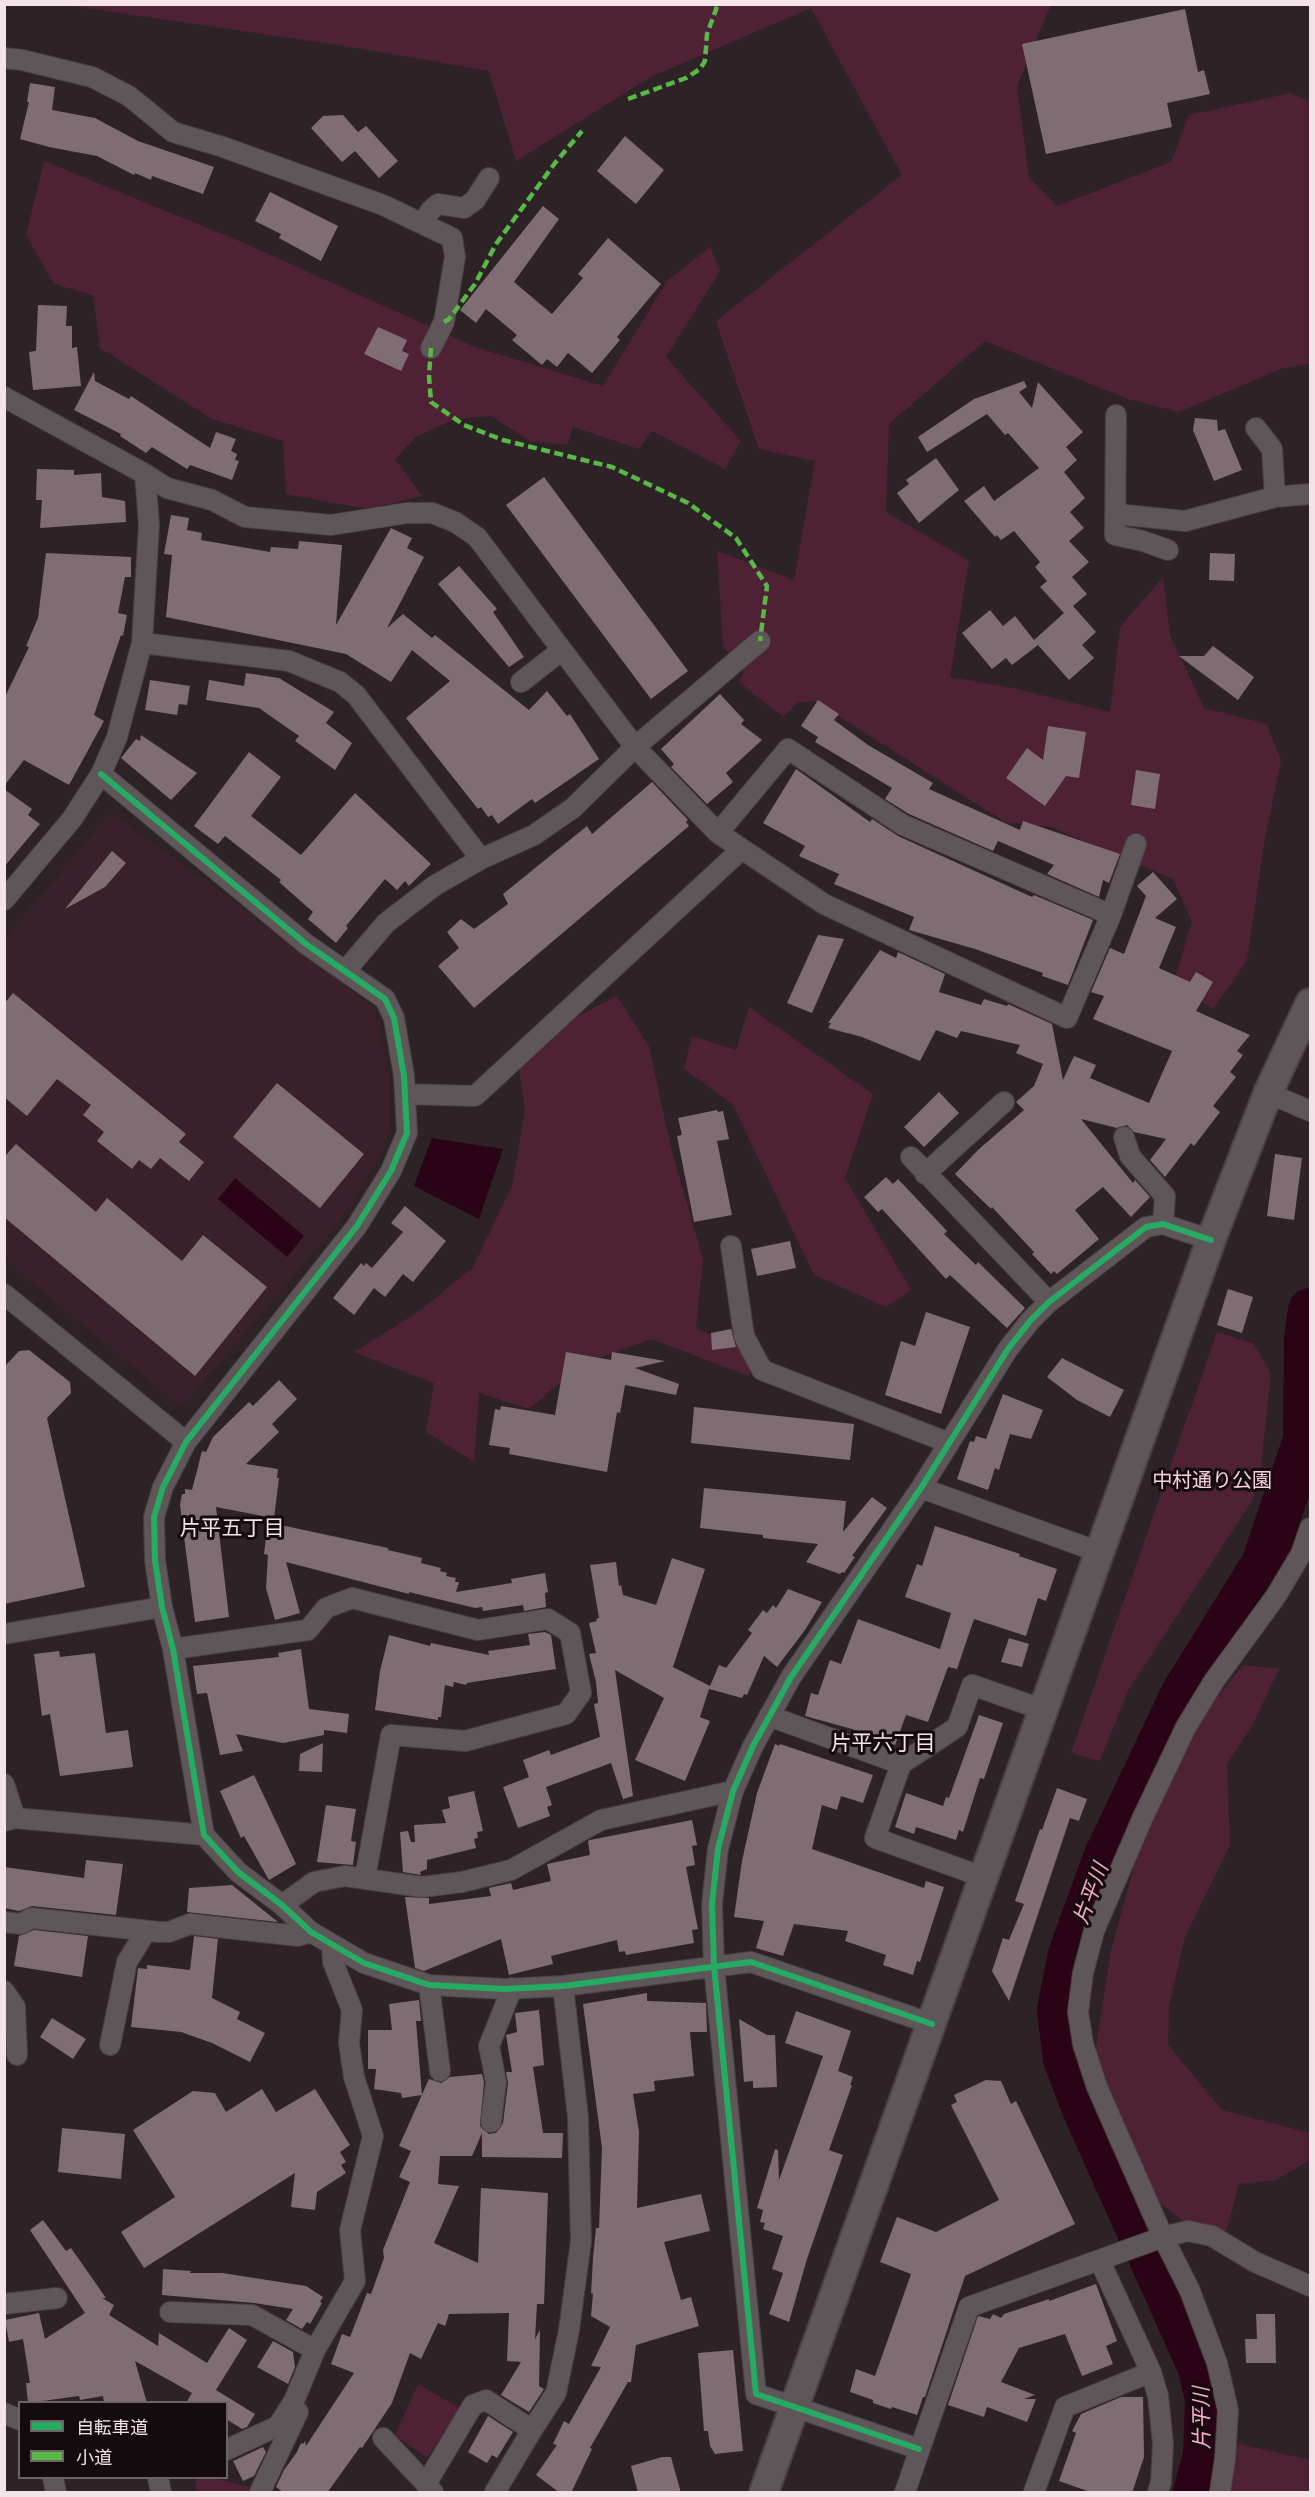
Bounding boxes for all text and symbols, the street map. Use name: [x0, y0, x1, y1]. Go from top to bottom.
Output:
park label: 中村通り公園: [1152, 1470, 1272, 1494]
district label: 片平五丁目: [180, 1516, 284, 1542]
district label: 片平六丁目: [831, 1731, 935, 1757]
water label: 片平川: [1069, 1860, 1115, 1928]
water label: 片平川: [1190, 2386, 1216, 2450]
legend: [18, 2401, 228, 2479]
text: 自転車道: [76, 2415, 148, 2440]
text: 小道: [76, 2445, 112, 2470]

